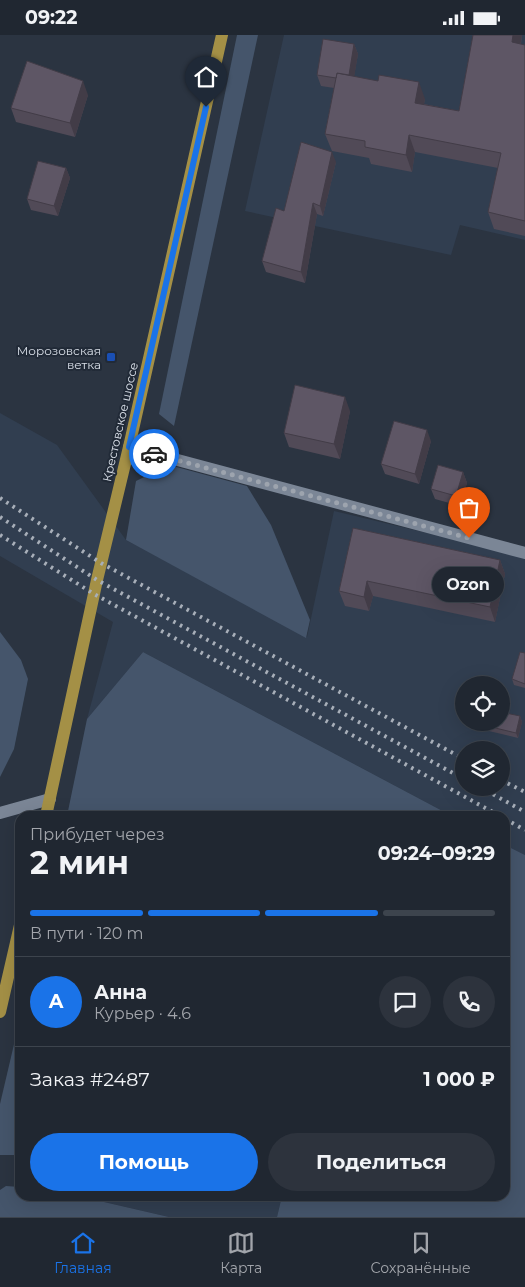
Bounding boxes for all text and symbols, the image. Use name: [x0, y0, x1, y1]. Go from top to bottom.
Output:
text: 09:22: [25, 6, 77, 29]
pin: [185, 56, 227, 107]
icon: home: [192, 63, 220, 91]
place label: Морозовская ветка: [17, 343, 101, 372]
marker: Морозовская ветка: [105, 351, 117, 363]
street label: Крестовское шоссе: [99, 361, 141, 483]
courier: [129, 429, 179, 479]
icon: car: [140, 440, 168, 468]
pin: [448, 487, 490, 538]
icon: bag: [455, 494, 483, 522]
callout: Ozon: [433, 568, 505, 603]
text: Ozon: [446, 575, 490, 594]
map controls: [455, 676, 510, 796]
button: locate: [455, 676, 510, 731]
button: layers: [455, 741, 510, 796]
text: Прибудет через: [30, 825, 165, 844]
text: 09:24–09:29: [378, 842, 495, 865]
text: 2 мин: [30, 843, 129, 882]
text: В пути · 120 m: [30, 924, 143, 943]
button: chat: [379, 976, 431, 1028]
button: phone: [443, 976, 495, 1028]
text: Анна: [94, 981, 147, 1004]
text: А: [48, 990, 64, 1013]
text: Курьер · 4.6: [94, 1004, 191, 1023]
text: Заказ #2487: [30, 1068, 150, 1091]
text: 1 000 ₽: [423, 1068, 495, 1091]
button: Помощь: [30, 1133, 258, 1191]
button: Поделиться: [268, 1133, 495, 1191]
tab: Главная: [54, 1229, 112, 1277]
tab: Карта: [220, 1229, 262, 1277]
tab: Сохранённые: [371, 1229, 471, 1277]

